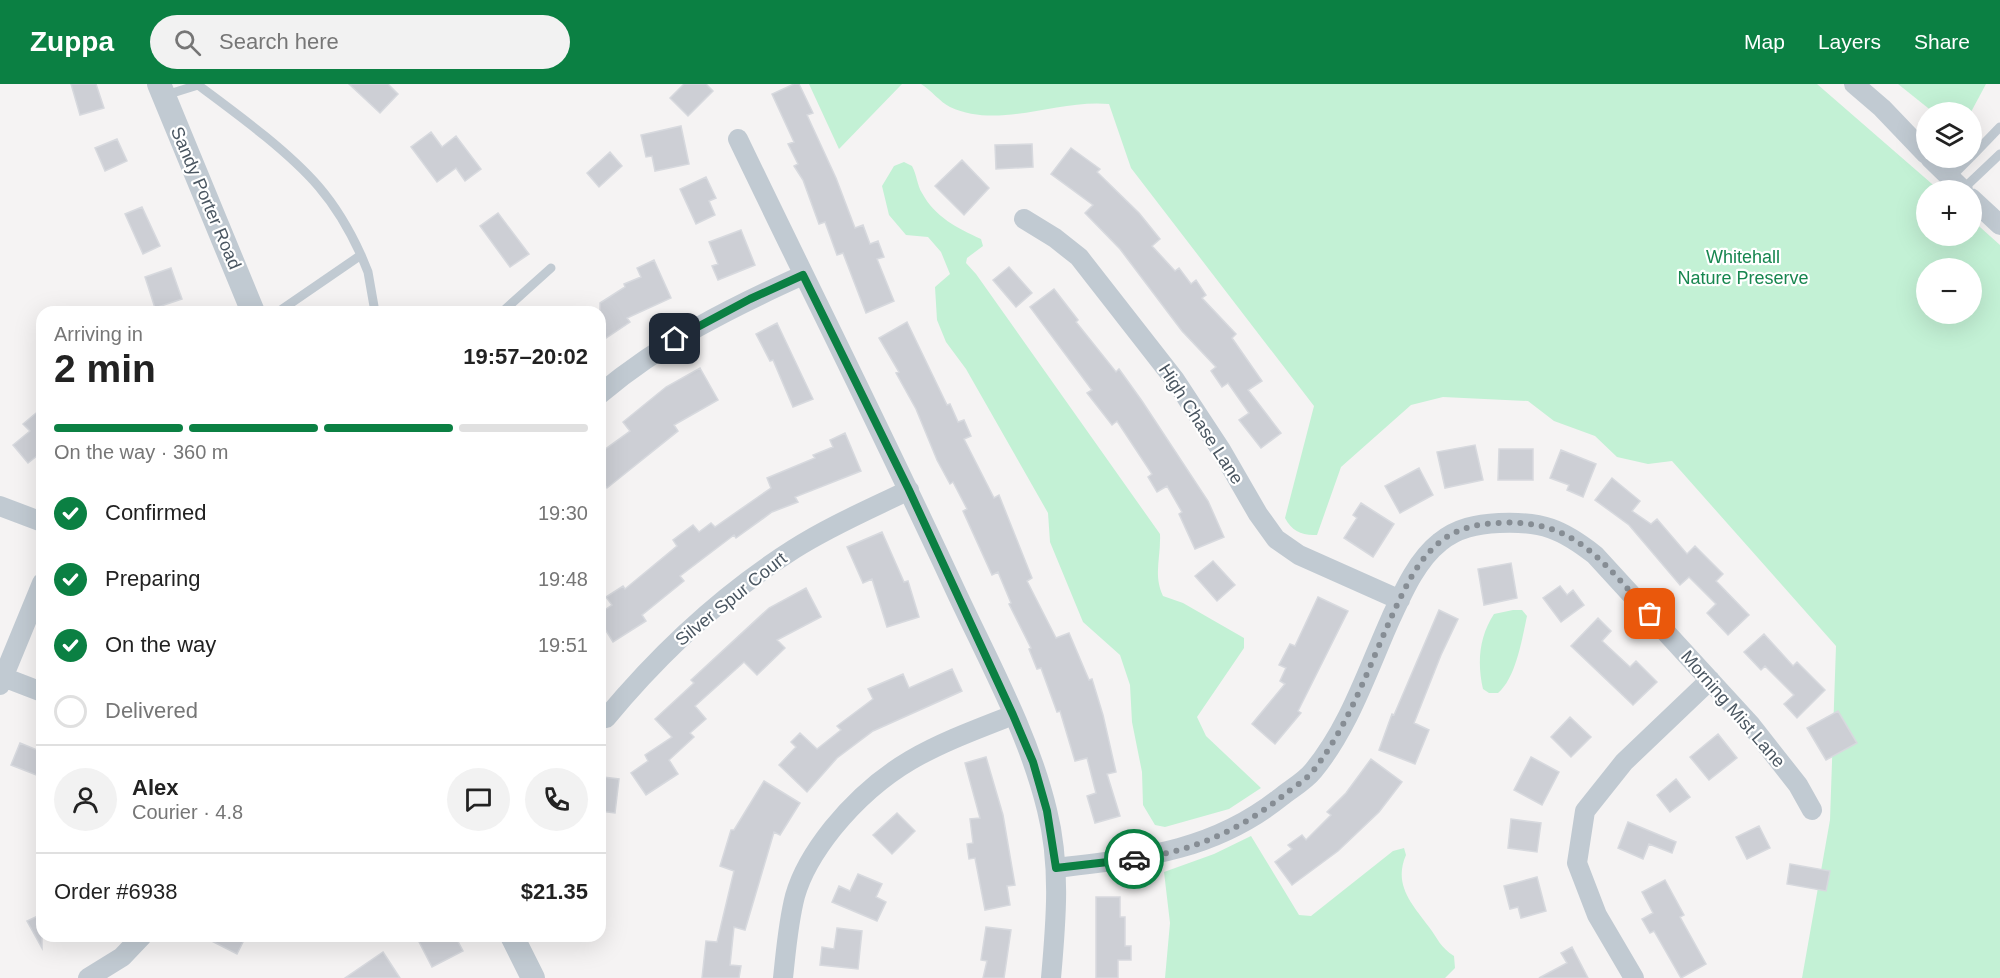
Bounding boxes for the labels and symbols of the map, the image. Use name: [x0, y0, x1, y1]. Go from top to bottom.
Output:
street label: Sandy Porter Road: [167, 124, 245, 272]
park label: Whitehall Nature Preserve: [1677, 247, 1809, 288]
pin: [649, 313, 700, 364]
street label: High Chase Lane: [1155, 360, 1247, 488]
street label: Silver Spur Court: [671, 548, 791, 650]
pin: [1624, 588, 1675, 639]
street label: Morning Mist Lane: [1677, 647, 1789, 771]
courier: [1104, 829, 1164, 889]

